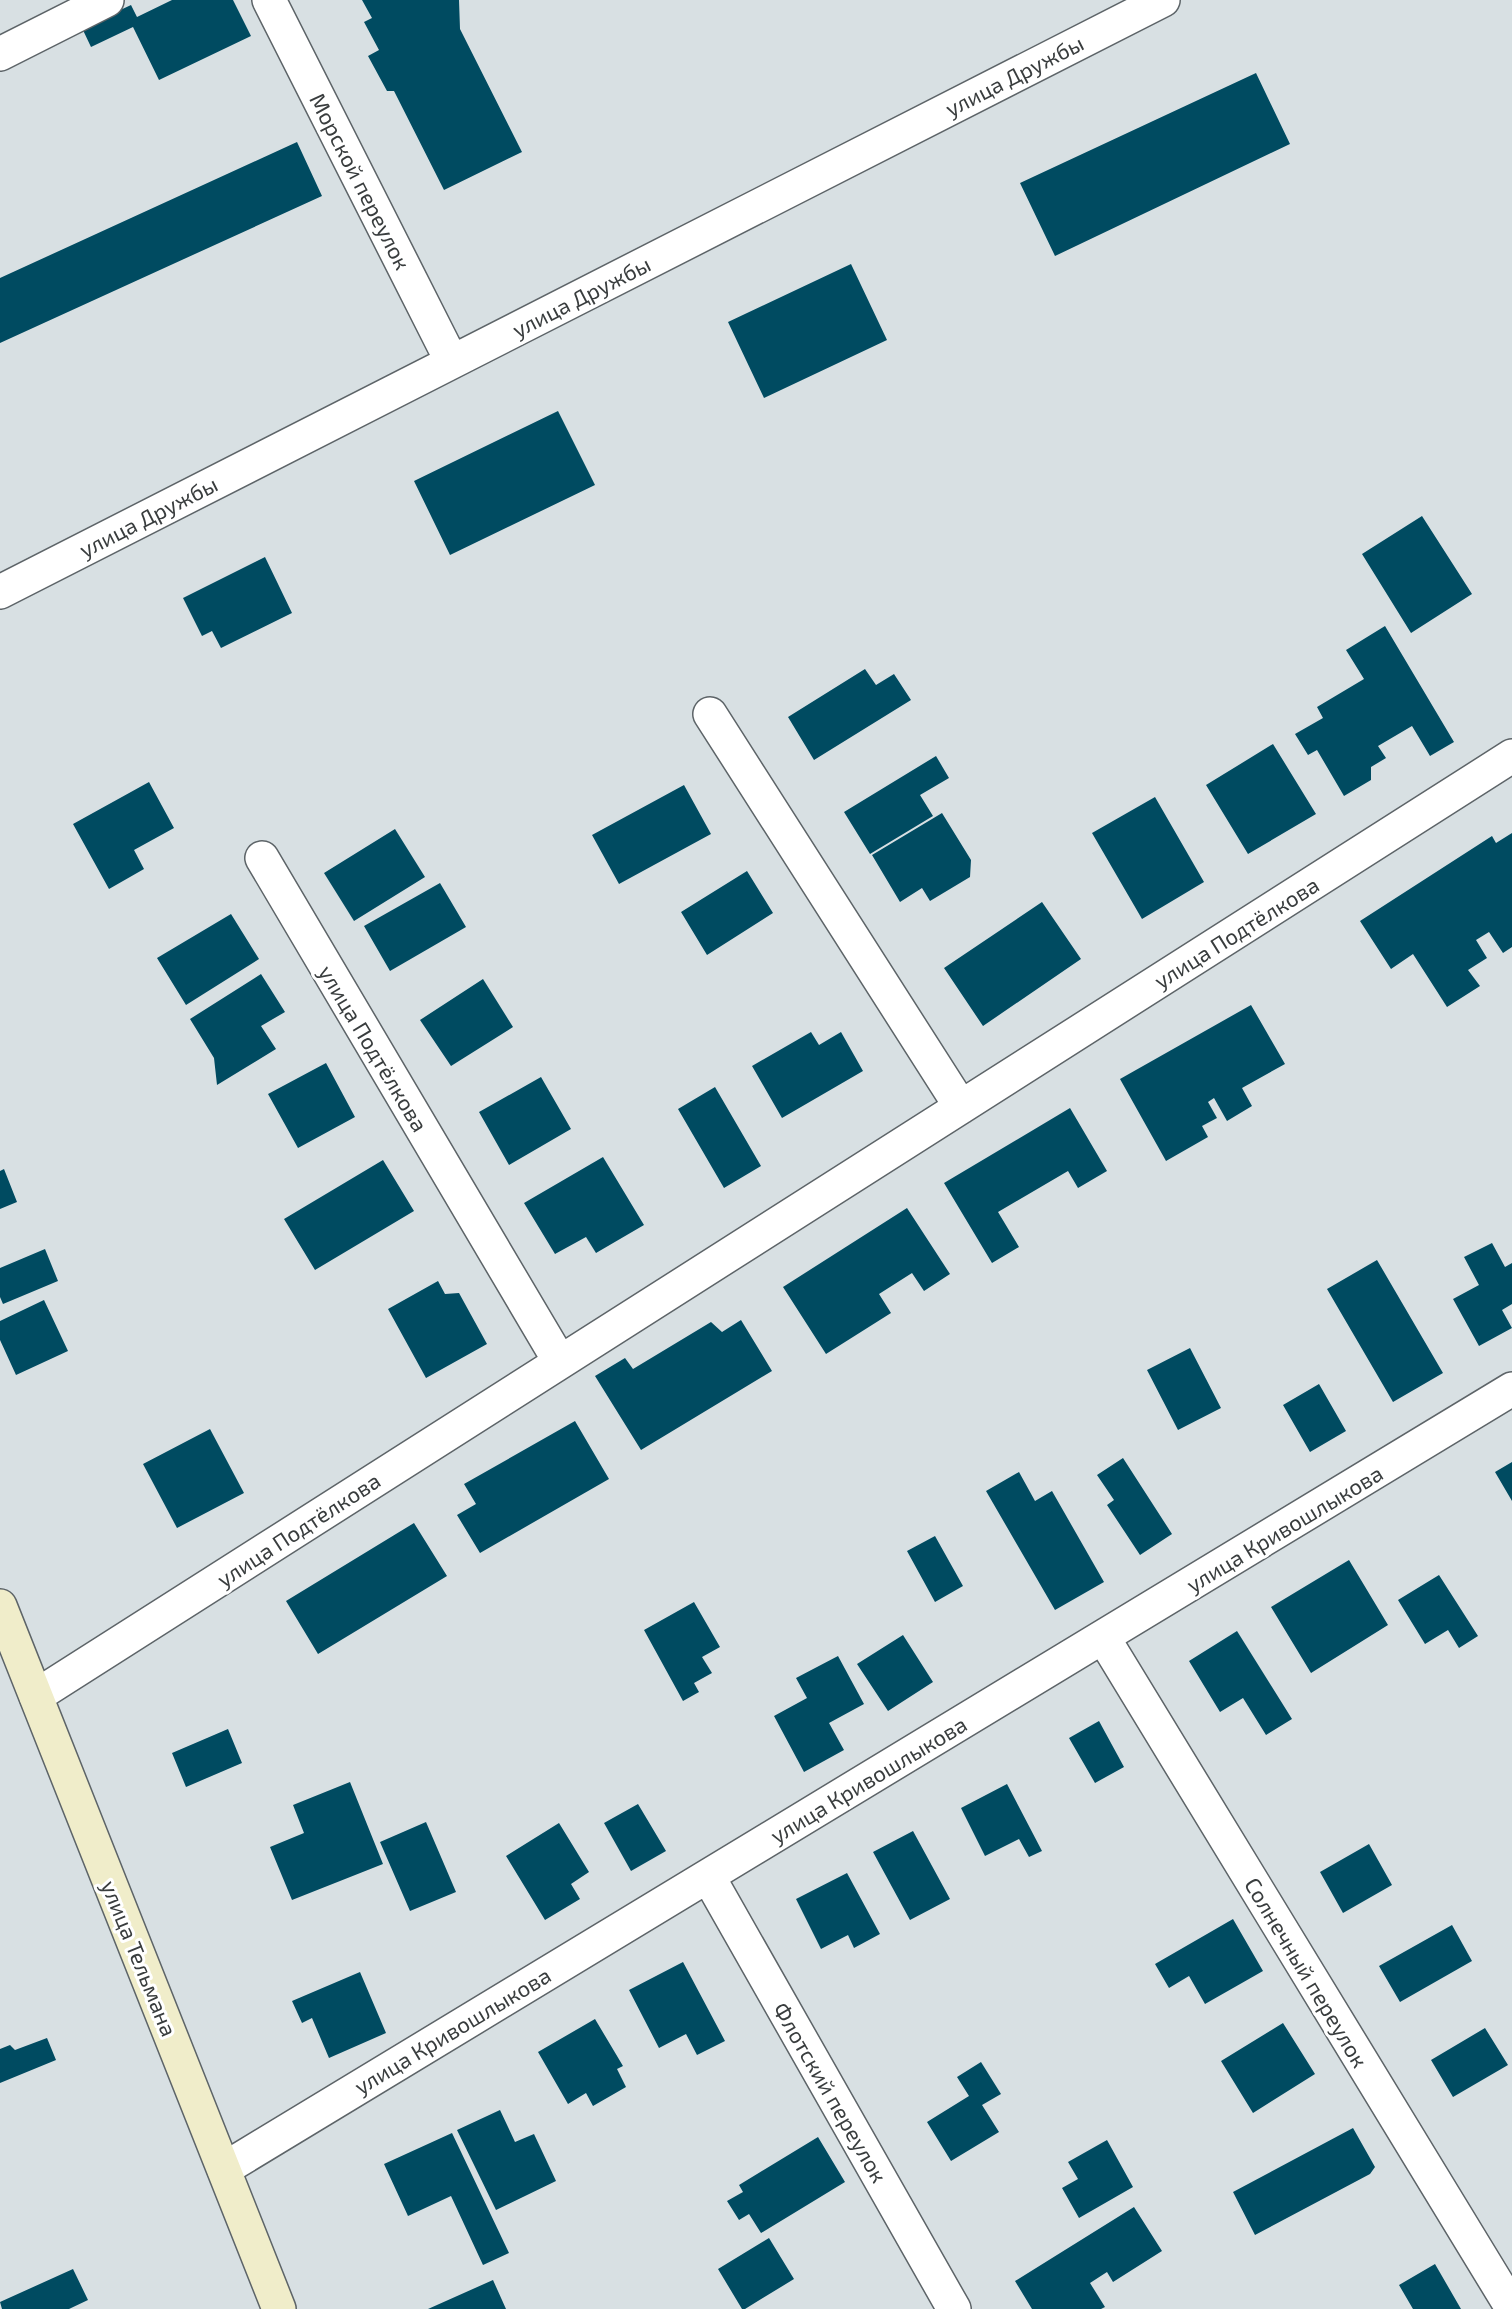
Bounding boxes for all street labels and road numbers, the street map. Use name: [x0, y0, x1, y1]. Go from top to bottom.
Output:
street label: улица Дружбы: [940, 29, 1088, 122]
street label: Морской переулок: [304, 88, 417, 274]
street label: улица Дружбы: [507, 250, 655, 343]
street label: улица Дружбы: [74, 470, 222, 563]
street label: улица Подтёлкова: [1149, 871, 1324, 994]
street label: улица Подтёлкова: [313, 960, 434, 1136]
street label: улица Кривошлыкова: [1181, 1459, 1387, 1598]
street label: улица Подтёлкова: [211, 1466, 385, 1592]
street label: улица Кривошлыкова: [765, 1710, 971, 1849]
street label: Солнечный переулок: [1239, 1872, 1374, 2072]
street label: улица Тельмана: [96, 1876, 183, 2040]
street label: улица Кривошлыкова: [349, 1961, 555, 2100]
street label: Флотский переулок: [768, 1997, 893, 2187]

